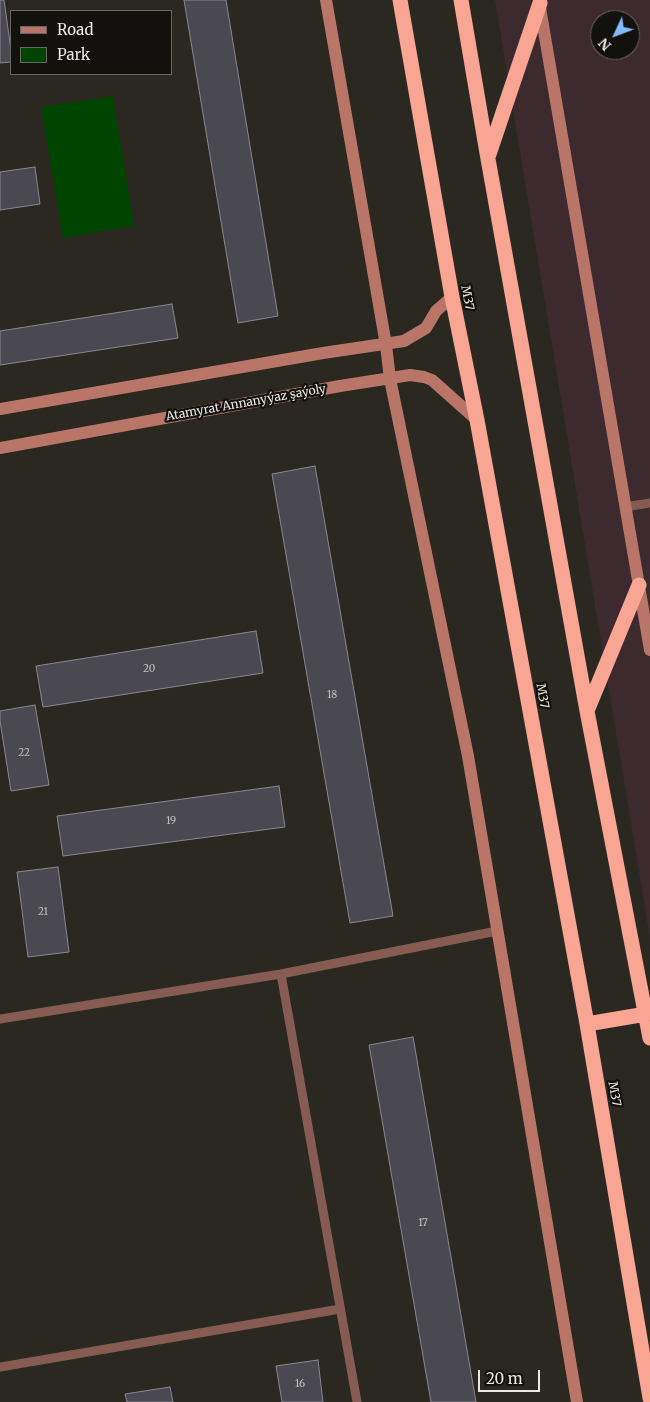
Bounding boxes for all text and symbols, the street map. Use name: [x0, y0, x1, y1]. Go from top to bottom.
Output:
legend: [10, 10, 172, 75]
north arrow: [590, 10, 640, 60]
text: Road: [57, 20, 93, 39]
text: N: [594, 34, 615, 55]
text: Park: [57, 45, 90, 64]
street label: M37: [458, 284, 476, 312]
street label: Atamyrat Annanyýaz şaýoly: [165, 382, 327, 424]
house number: 20: [143, 663, 155, 675]
street label: M37: [533, 682, 551, 710]
house number: 18: [327, 689, 337, 701]
house number: 22: [18, 747, 30, 759]
house number: 19: [166, 815, 176, 827]
house number: 21: [38, 906, 48, 918]
street label: M37: [605, 1080, 623, 1108]
house number: 17: [418, 1217, 428, 1229]
scale bar: [480, 1360, 542, 1392]
text: 20 m: [486, 1369, 523, 1388]
house number: 16: [295, 1378, 305, 1390]

